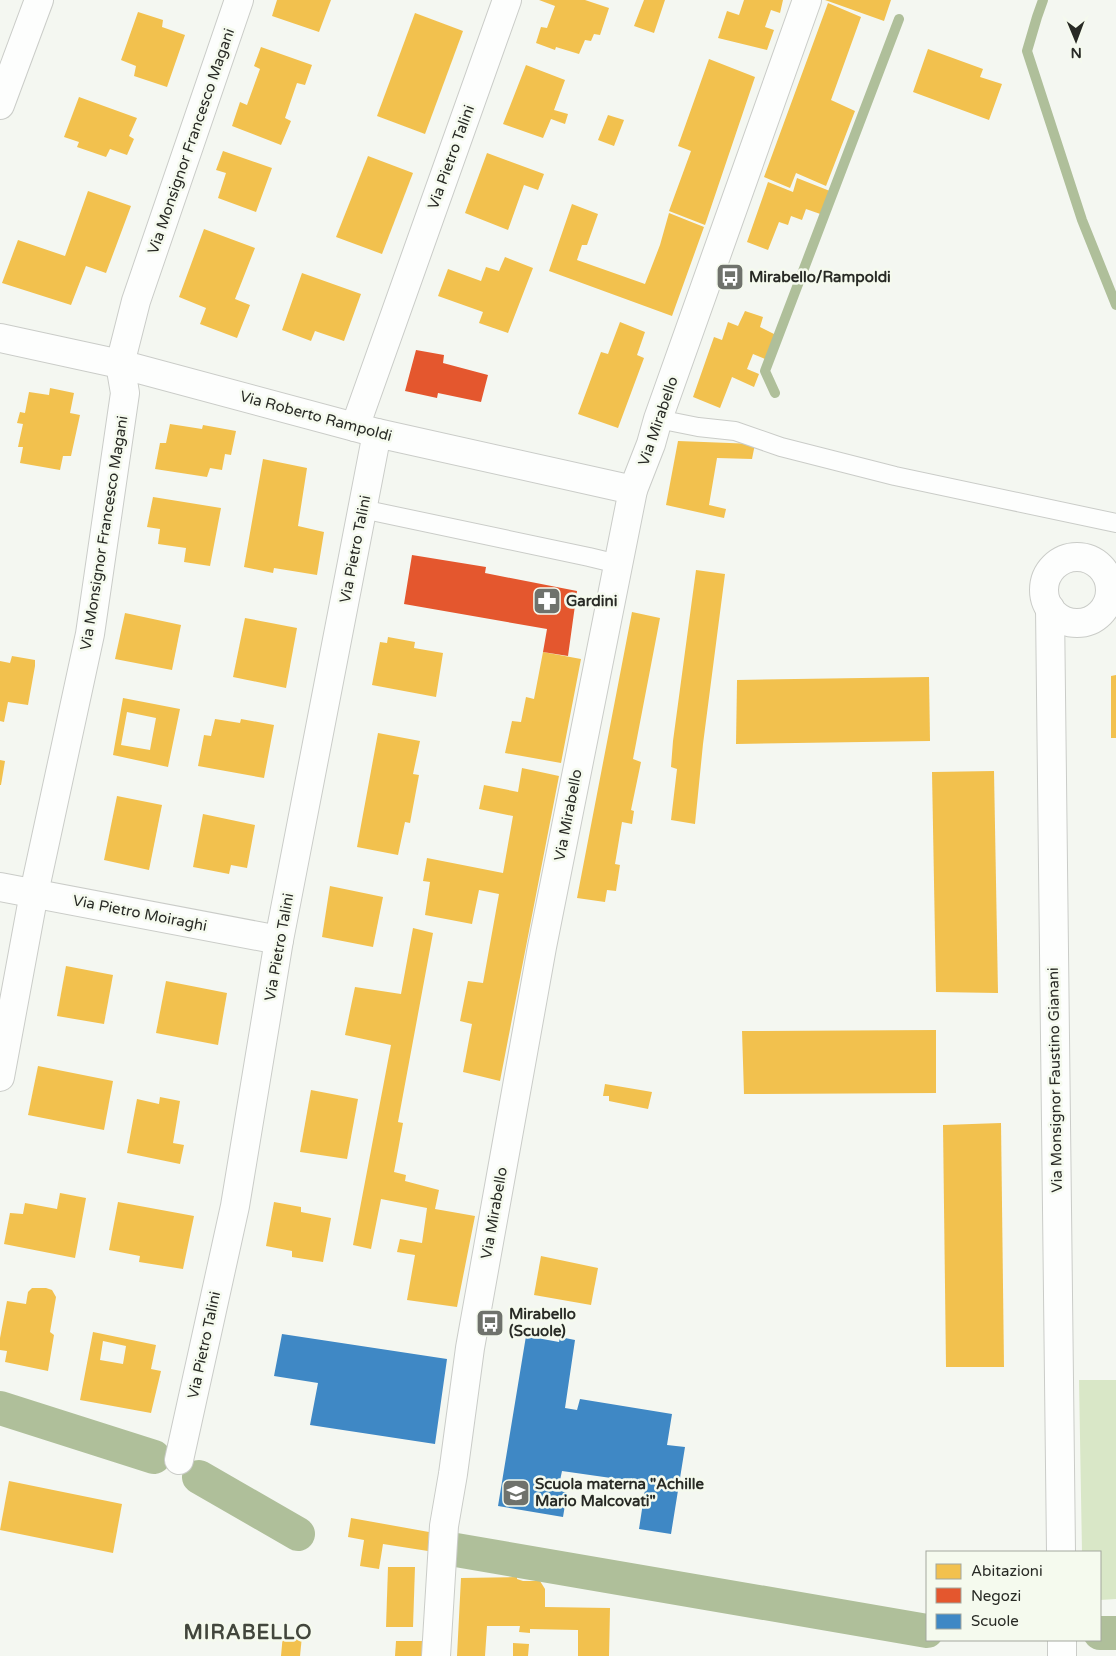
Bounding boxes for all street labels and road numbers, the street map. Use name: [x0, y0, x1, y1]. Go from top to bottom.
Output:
street label: Via Monsignor Francesco Magani: [144, 26, 238, 256]
street label: Via Pietro Talini: [424, 102, 478, 212]
street label: Via Mirabello: [634, 374, 682, 468]
street label: Via Roberto Rampoldi: [238, 387, 394, 445]
street label: Via Monsignor Francesco Magani: [77, 414, 131, 652]
street label: Via Pietro Talini: [336, 494, 374, 604]
street label: Via Mirabello: [550, 768, 586, 862]
street label: Via Pietro Moiraghi: [71, 891, 209, 935]
street label: Via Pietro Talini: [261, 892, 297, 1002]
street label: Via Monsignor Faustino Gianani: [1044, 967, 1066, 1193]
street label: Via Mirabello: [477, 1166, 511, 1260]
street label: Via Pietro Talini: [184, 1290, 224, 1400]

